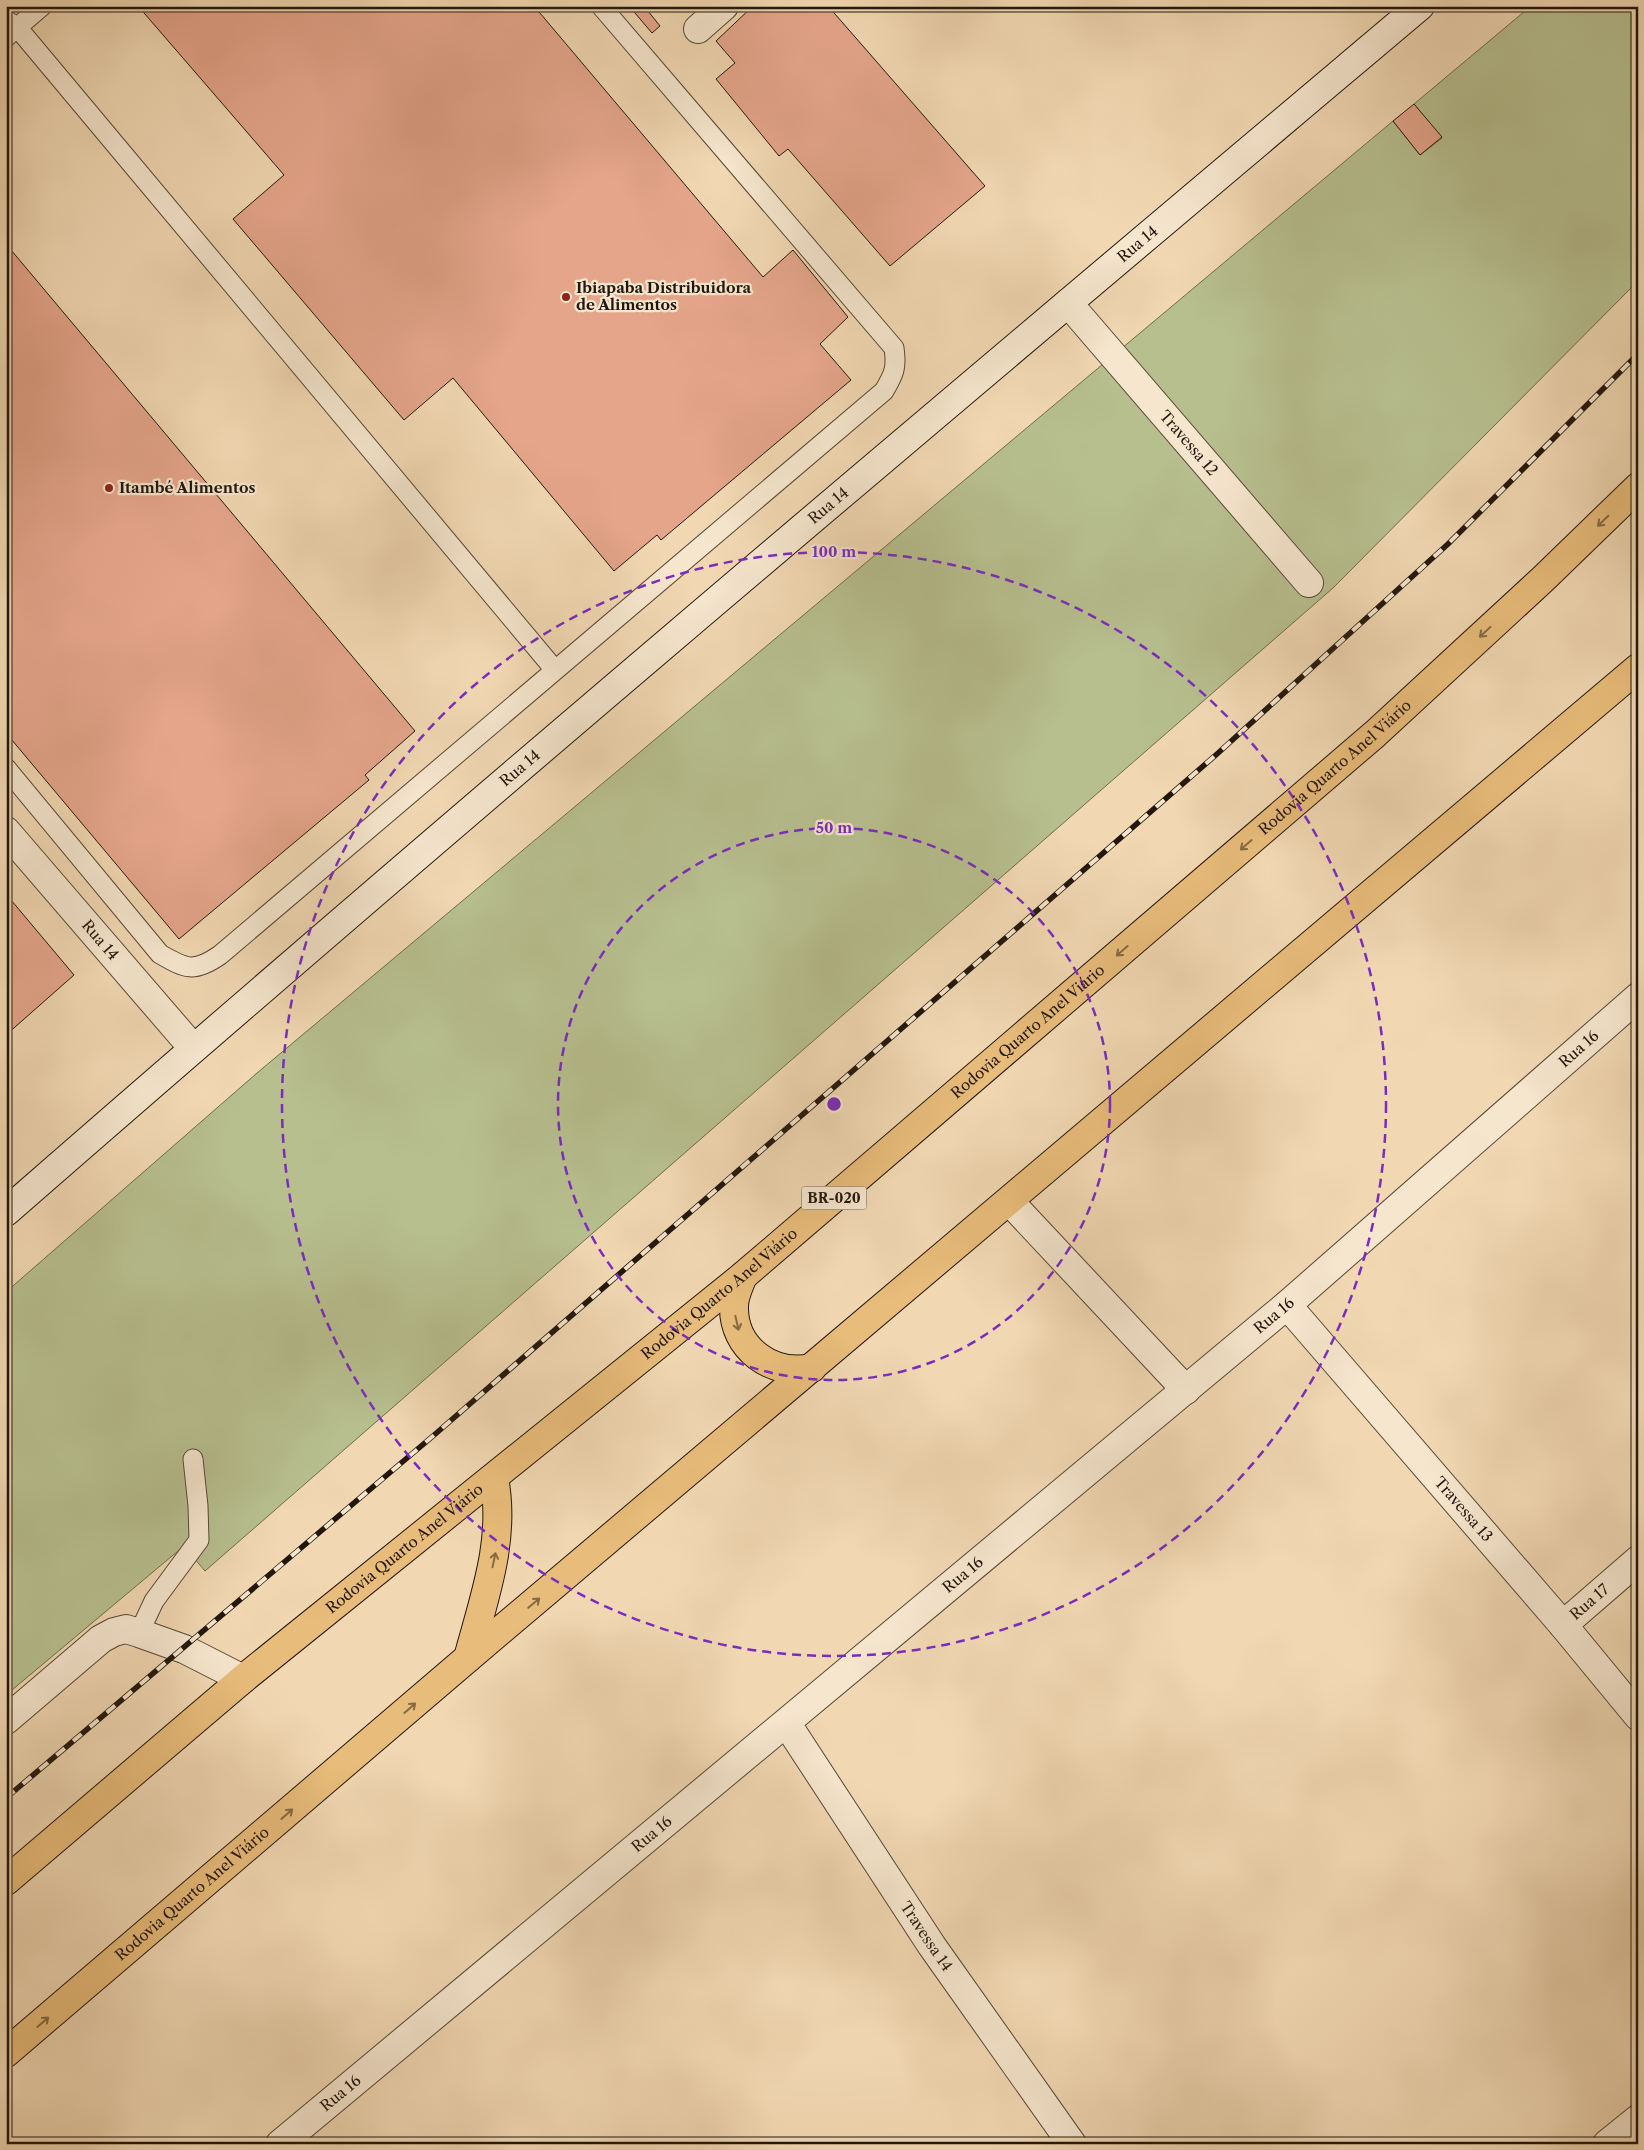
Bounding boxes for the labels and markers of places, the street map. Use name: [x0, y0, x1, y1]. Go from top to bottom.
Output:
place label: Ibiapaba Distribuidora de Alimentos: [576, 278, 752, 314]
marker: Ibiapaba Distribuidora de Alimentos: [560, 291, 572, 303]
place label: Itambé Alimentos: [119, 478, 256, 497]
marker: Itambé Alimentos: [103, 482, 115, 494]
centre of rings: [825, 1095, 843, 1113]

